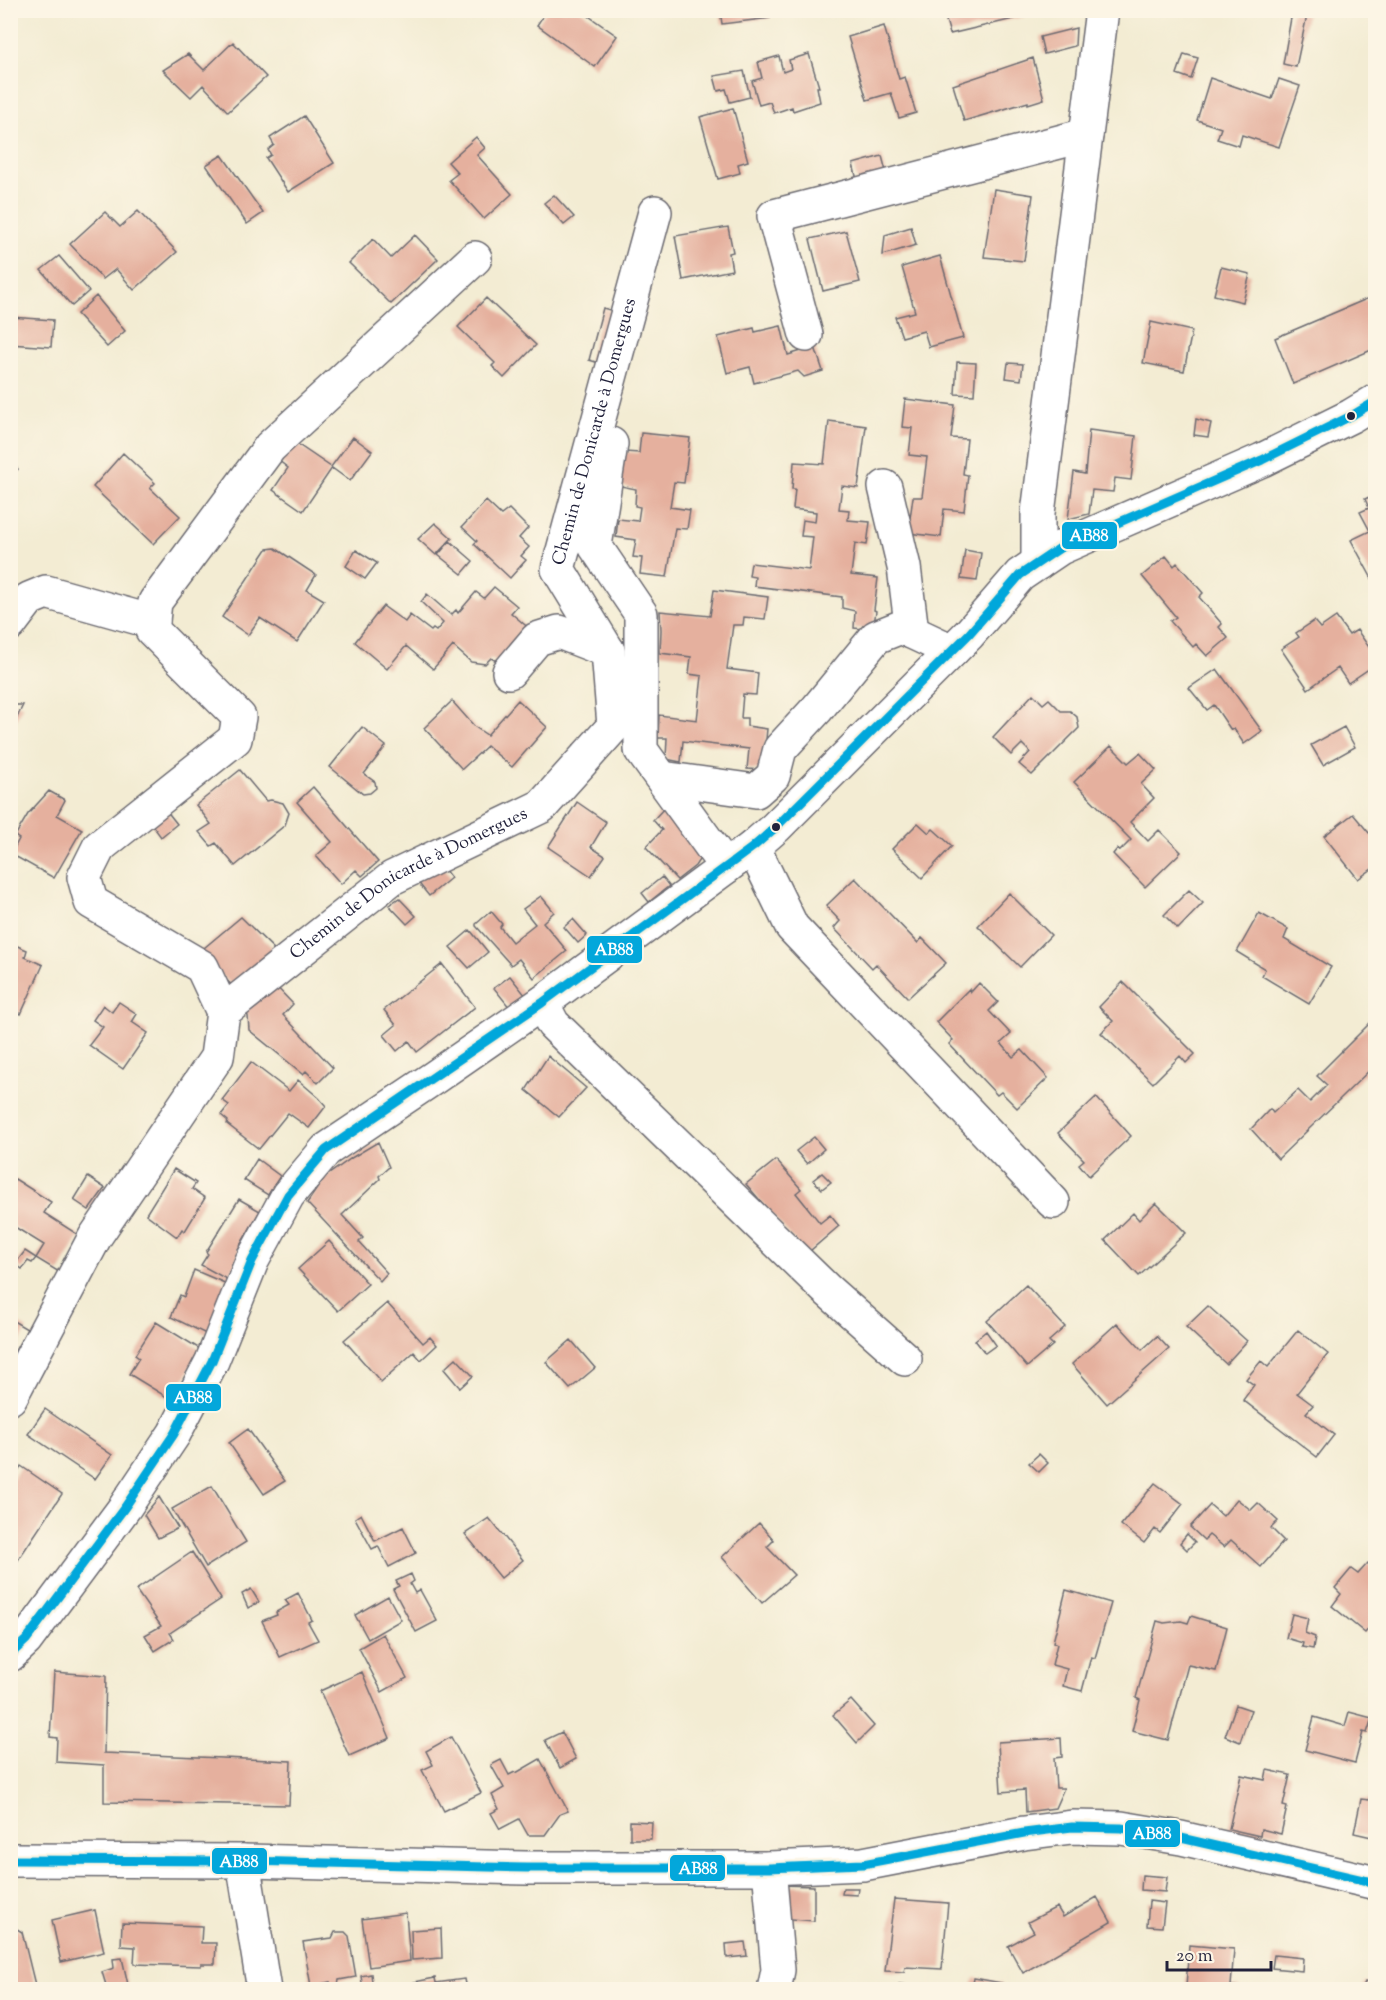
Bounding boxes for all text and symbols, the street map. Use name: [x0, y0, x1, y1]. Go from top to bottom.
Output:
street label: Chemin de Donicarde à Domergues: [547, 295, 644, 568]
unlabelled marker: [1345, 410, 1357, 422]
line badge: AB88: [1061, 521, 1118, 550]
text: AB88: [1069, 526, 1109, 549]
street label: Chemin de Donicarde à Domergues: [285, 802, 532, 967]
unlabelled marker: [770, 821, 782, 833]
line badge: AB88: [586, 935, 643, 964]
text: AB88: [594, 940, 634, 963]
line badge: AB88: [165, 1383, 222, 1412]
text: AB88: [173, 1388, 213, 1411]
line badge: AB88: [1124, 1819, 1181, 1848]
text: AB88: [1132, 1824, 1172, 1847]
line badge: AB88: [211, 1847, 268, 1875]
text: AB88: [219, 1852, 259, 1875]
line badge: AB88: [669, 1854, 726, 1882]
text: AB88: [678, 1859, 718, 1882]
scale bar: [1167, 1934, 1270, 1972]
text: 20 m: [1176, 1944, 1213, 1970]

